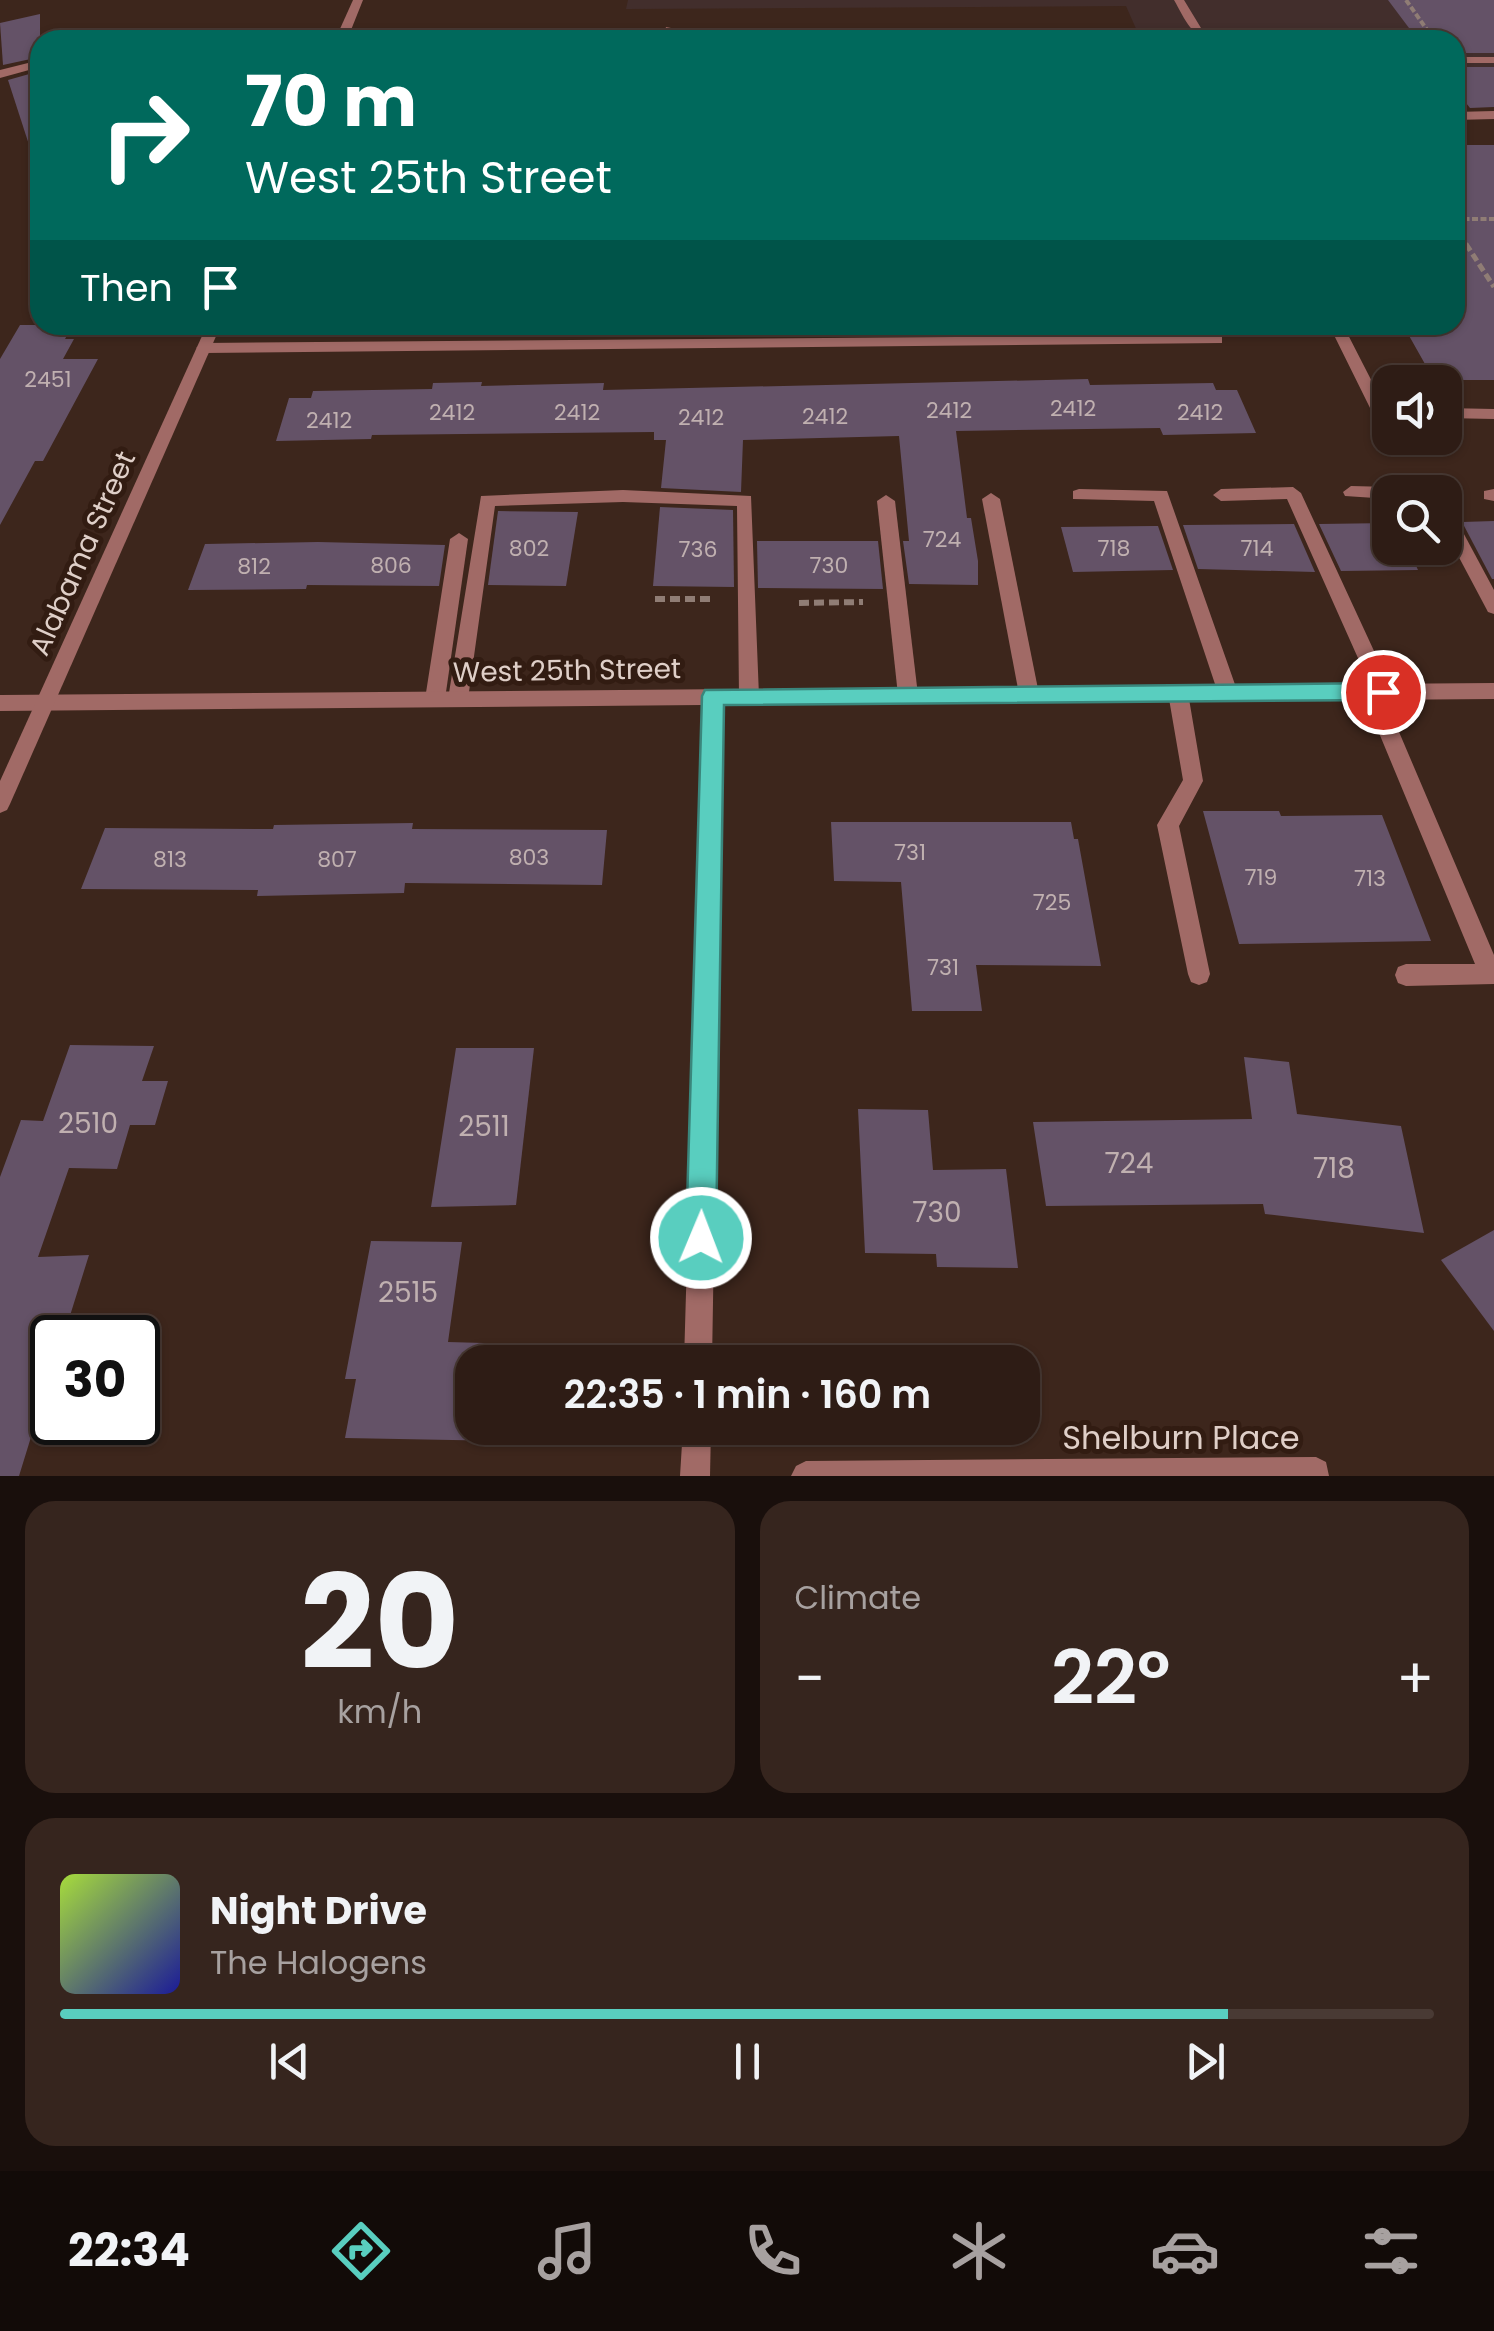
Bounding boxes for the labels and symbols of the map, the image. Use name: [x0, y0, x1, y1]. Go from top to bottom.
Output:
house number: 2451: [24, 364, 72, 395]
house number: 2412: [1050, 393, 1096, 424]
house number: 2412: [926, 395, 972, 426]
house number: 2412: [429, 397, 475, 428]
house number: 2412: [554, 397, 600, 428]
house number: 2412: [1177, 397, 1223, 428]
house number: 2412: [802, 401, 848, 432]
house number: 2412: [678, 402, 724, 433]
house number: 2412: [306, 405, 352, 436]
street label: Alabama Street: [20, 445, 145, 662]
house number: 724: [923, 524, 961, 555]
house number: 802: [509, 533, 549, 564]
house number: 718: [1098, 533, 1130, 564]
house number: 714: [1241, 533, 1274, 564]
house number: 736: [679, 534, 717, 565]
house number: 806: [370, 550, 412, 581]
house number: 730: [810, 550, 848, 581]
house number: 812: [237, 551, 271, 582]
street label: West 25th Street: [453, 649, 681, 692]
pin: [1341, 650, 1426, 735]
house number: 731: [894, 837, 926, 868]
house number: 803: [509, 842, 549, 873]
house number: 813: [153, 844, 187, 875]
house number: 807: [317, 844, 357, 875]
house number: 719: [1245, 862, 1277, 893]
house number: 713: [1354, 863, 1386, 894]
house number: 725: [1033, 887, 1071, 918]
house number: 731: [927, 952, 959, 983]
house number: 2510: [58, 1104, 118, 1143]
house number: 2511: [458, 1107, 510, 1146]
house number: 724: [1104, 1144, 1154, 1183]
house number: 718: [1313, 1149, 1355, 1188]
position arrow: [649, 1186, 753, 1290]
house number: 730: [912, 1193, 962, 1232]
house number: 2515: [378, 1273, 438, 1312]
speed limit sign: 30: [30, 1315, 160, 1445]
street label: Shelburn Place: [1062, 1415, 1300, 1460]

